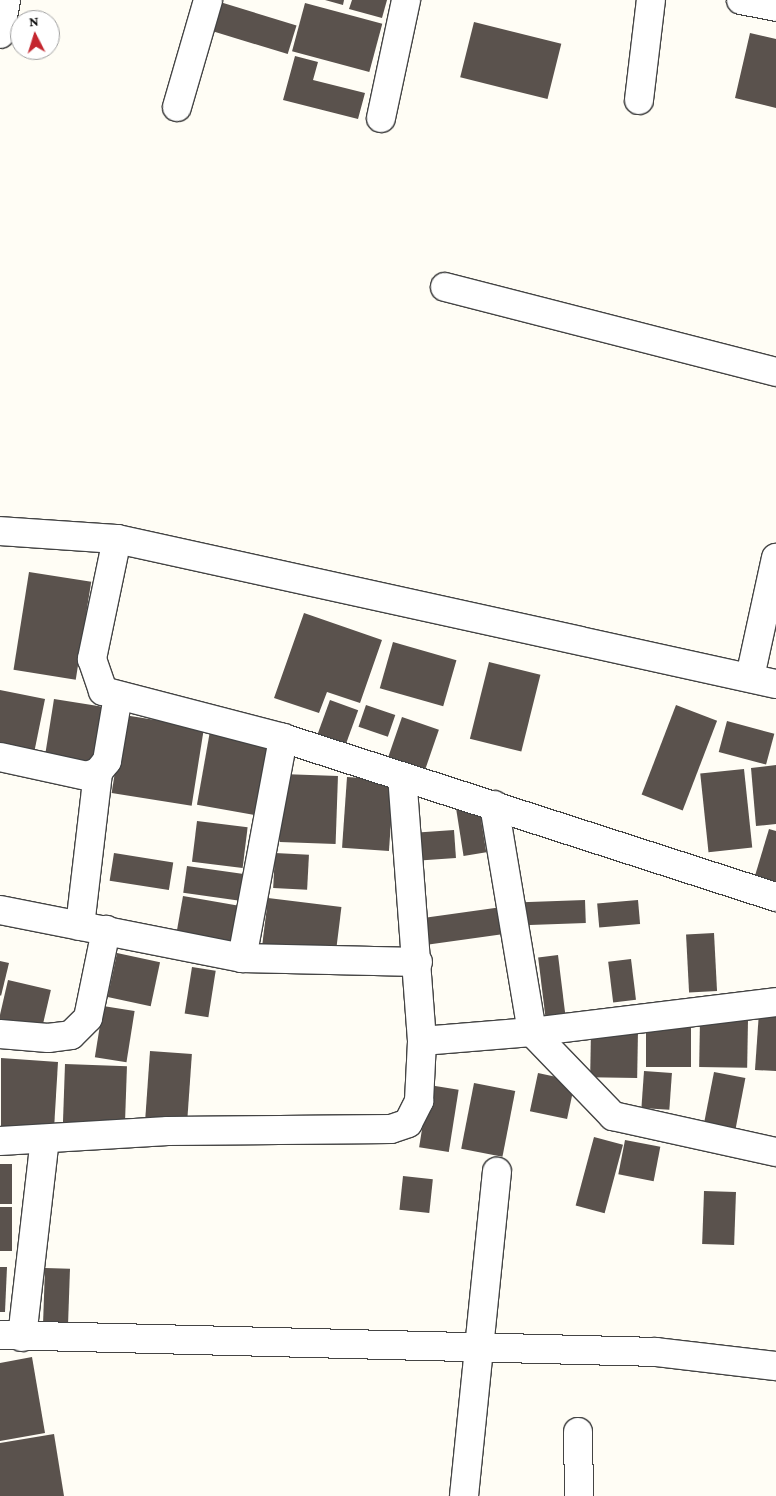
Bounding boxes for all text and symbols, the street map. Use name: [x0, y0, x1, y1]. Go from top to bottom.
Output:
north arrow: [10, 10, 60, 60]
text: N: [28, 13, 39, 29]

